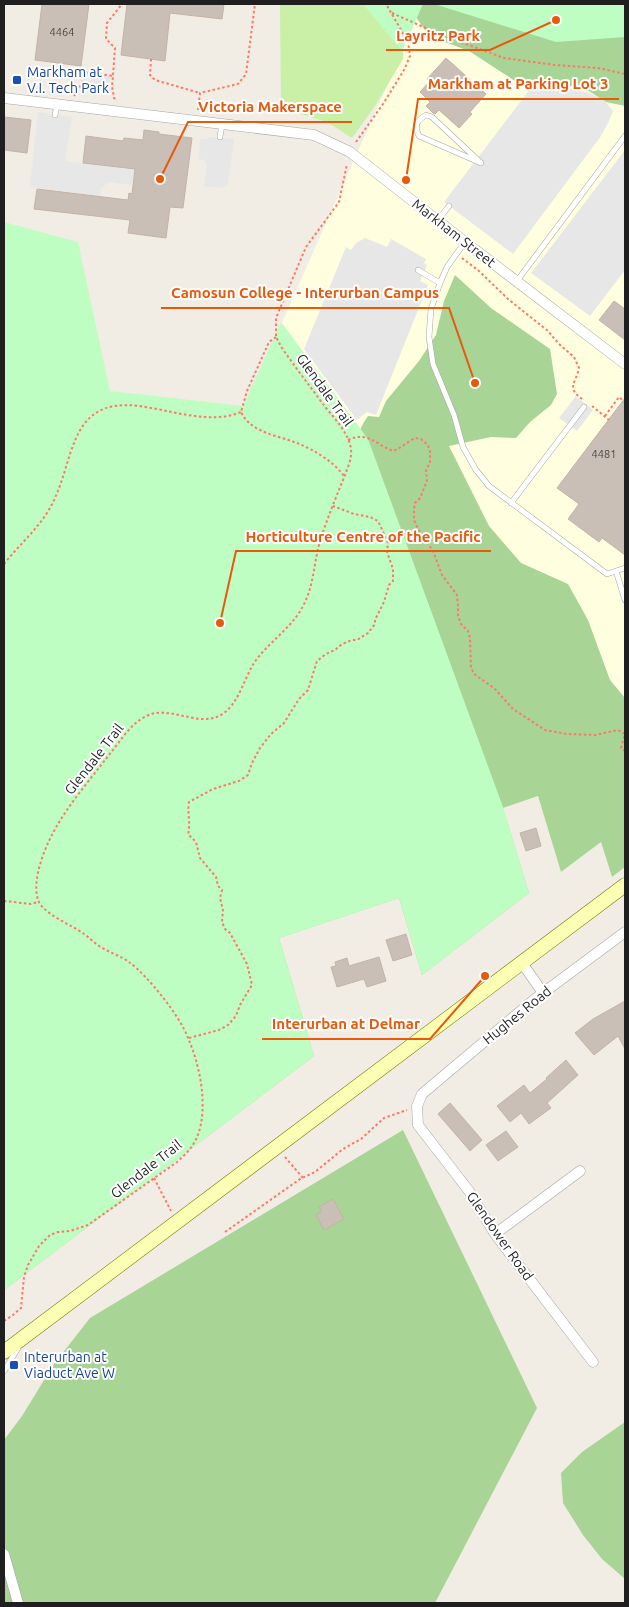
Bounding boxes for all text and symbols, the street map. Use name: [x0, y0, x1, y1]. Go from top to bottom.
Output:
callout: Layritz Park: [386, 20, 490, 50]
house number: 4464: [50, 26, 74, 38]
text: Layritz Park: [396, 27, 481, 44]
place label: Markham at V.I. Tech Park: [27, 64, 109, 96]
callout: Markham at Parking Lot 3: [418, 69, 619, 99]
marker: Markham at V.I. Tech Park: [11, 74, 23, 86]
text: Markham at Parking Lot 3: [428, 75, 608, 92]
callout: Victoria Makerspace: [188, 92, 352, 122]
text: Victoria Makerspace: [198, 98, 342, 115]
street label: Markham Street: [409, 196, 499, 271]
callout: Camosun College - Interurban Campus: [161, 278, 449, 308]
text: Camosun College - Interurban Campus: [171, 284, 439, 301]
street label: Glendale Trail: [293, 351, 357, 430]
house number: 4481: [592, 448, 616, 460]
callout: Horticulture Centre of the Pacific: [236, 521, 491, 551]
text: Horticulture Centre of the Pacific: [245, 528, 481, 545]
street label: Glendale Trail: [61, 720, 127, 798]
street label: Hughes Road: [480, 983, 554, 1047]
callout: Interurban at Delmar: [262, 1009, 430, 1039]
text: Interurban at Delmar: [272, 1015, 421, 1032]
street label: Glendale Trail: [107, 1136, 185, 1202]
street label: Glendower Road: [464, 1189, 536, 1283]
place label: Interurban at Viaduct Ave W: [24, 1349, 115, 1381]
marker: Interurban at Viaduct Ave W: [8, 1359, 20, 1371]

